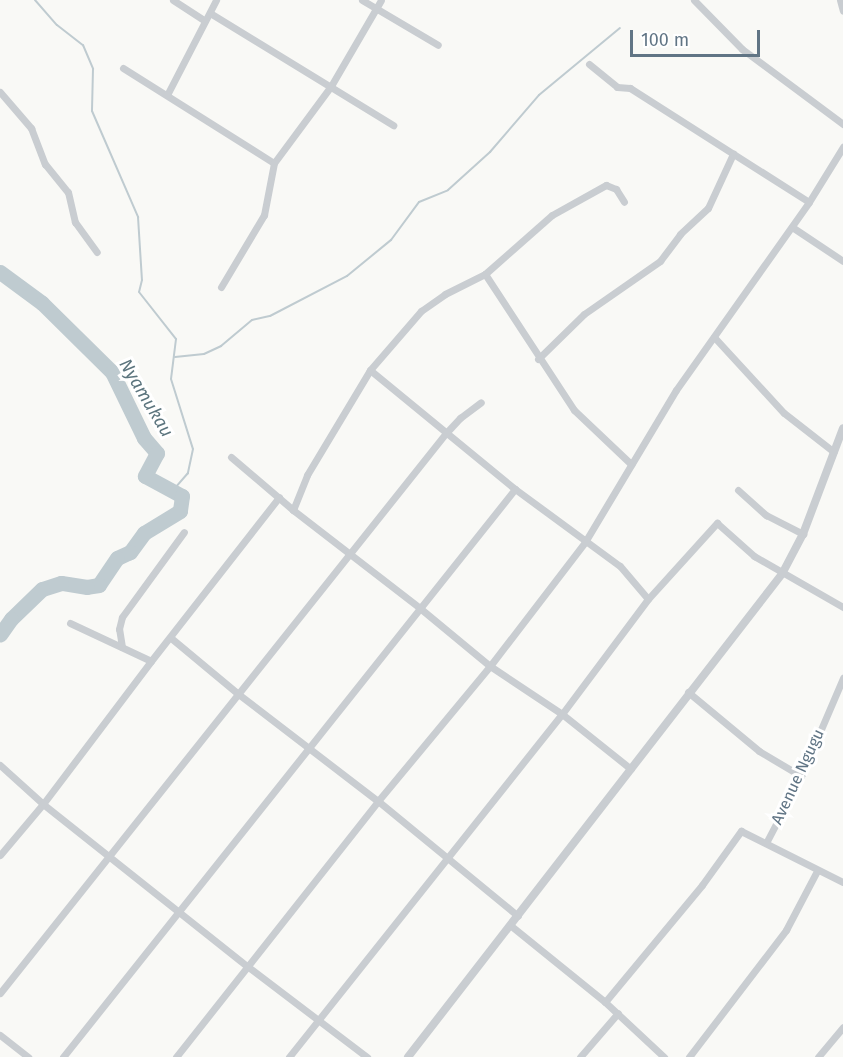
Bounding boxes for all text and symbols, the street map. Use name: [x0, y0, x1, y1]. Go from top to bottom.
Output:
scale bar: [633, 18, 764, 56]
text: 100 m: [641, 29, 689, 51]
water label: Nyamukau: [114, 355, 178, 441]
street label: Avenue Ngugu: [767, 726, 829, 828]

